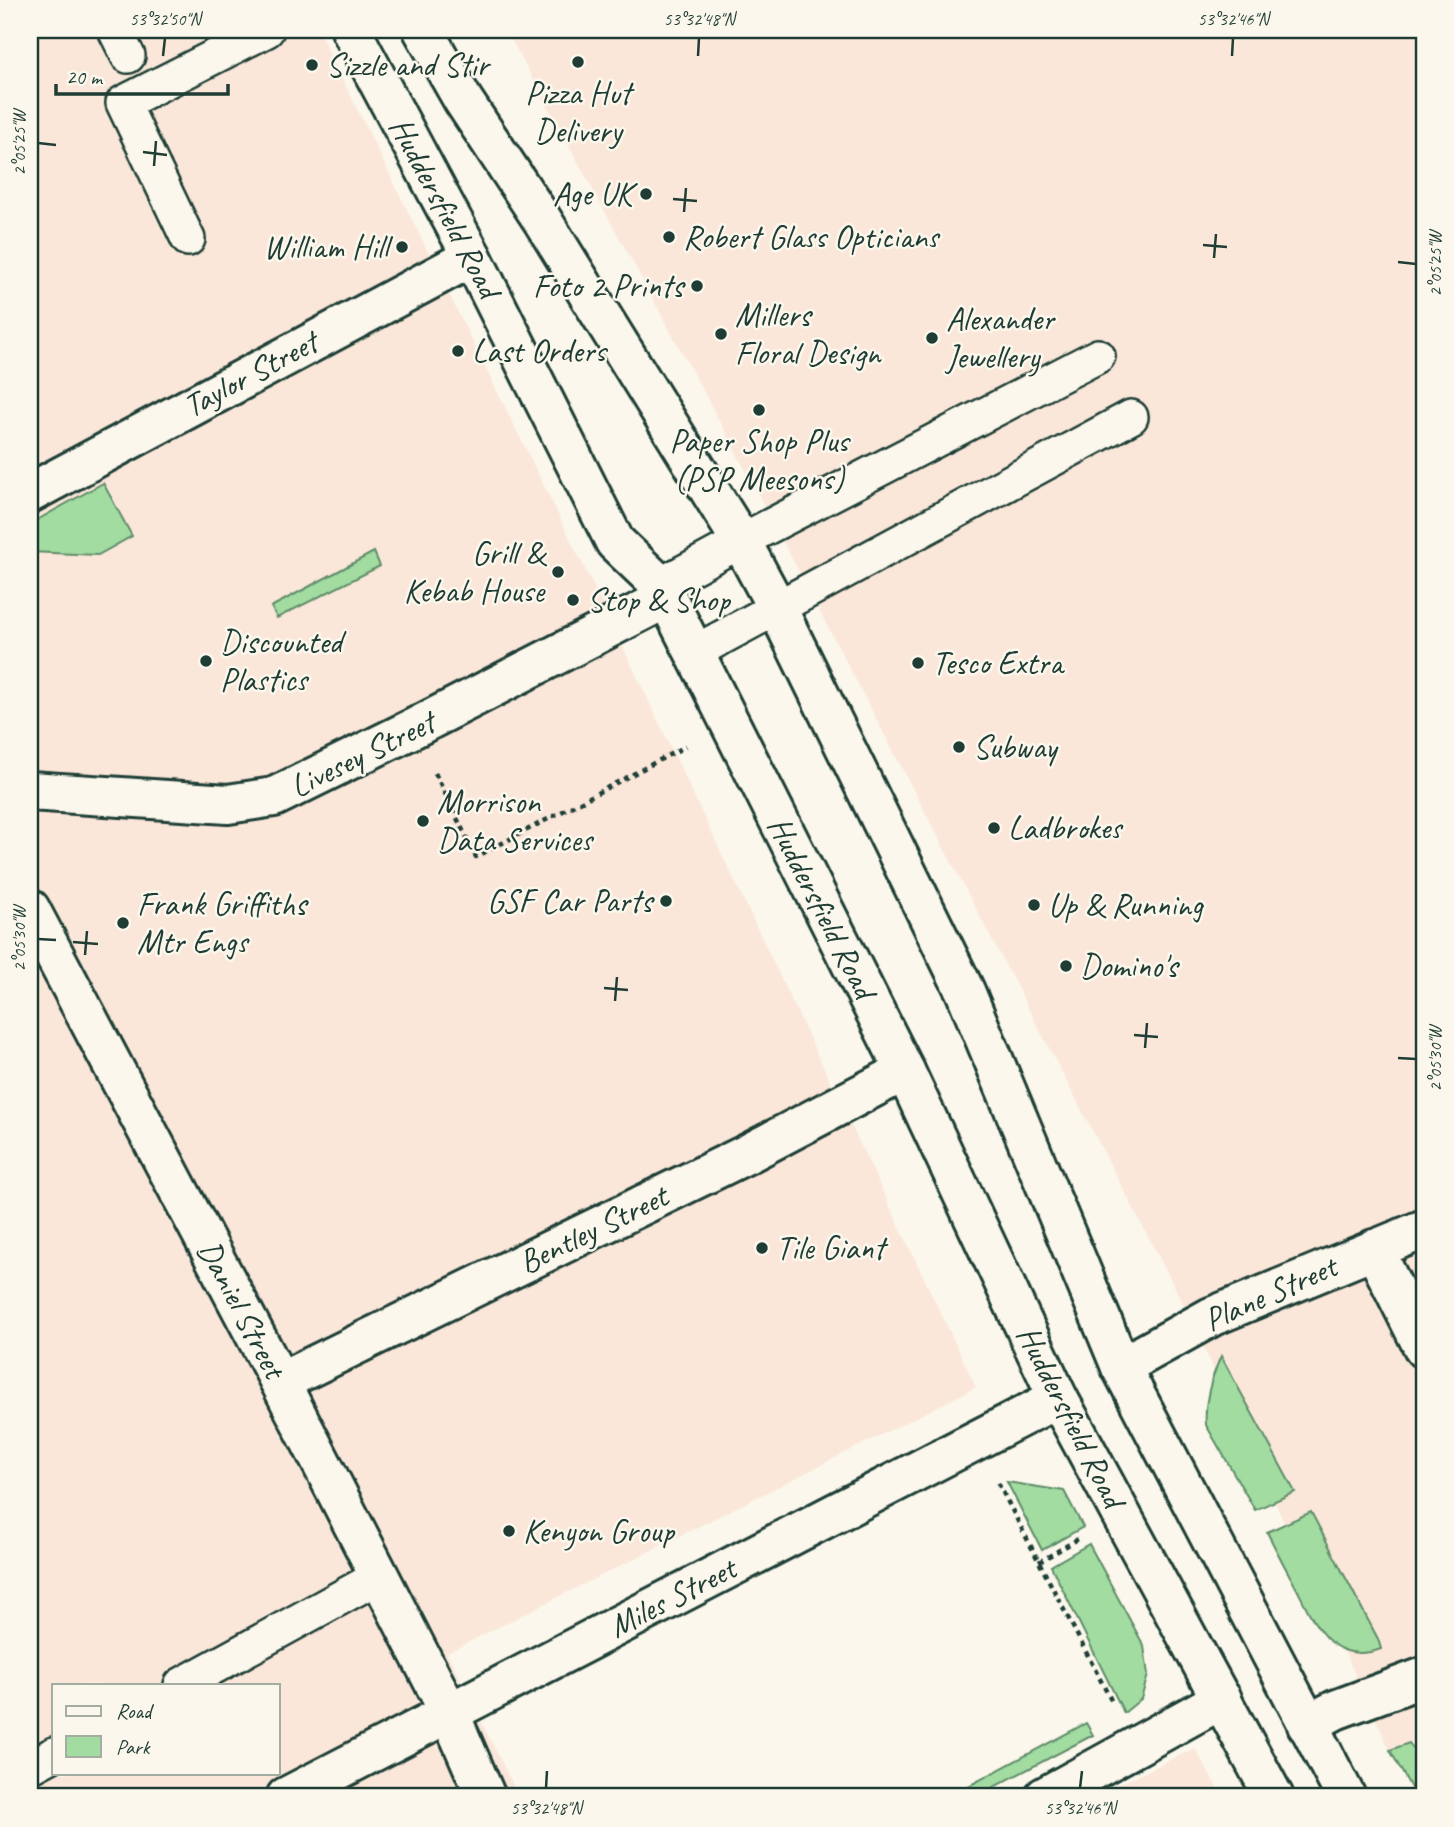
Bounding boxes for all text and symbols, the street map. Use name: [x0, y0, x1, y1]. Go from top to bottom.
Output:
text: 53°32'50"N: [130, 8, 204, 30]
text: 53°32'48"N: [664, 8, 738, 30]
text: 53°32'46"N: [1198, 8, 1272, 30]
place label: Sizzle and Stir: [326, 44, 491, 86]
scale bar: [56, 52, 228, 96]
marker: Pizza Hut Delivery: [570, 54, 586, 70]
marker: Sizzle and Stir: [304, 57, 320, 73]
text: 20 m: [66, 64, 104, 90]
place label: Pizza Hut Delivery: [525, 72, 635, 152]
text: 2°05'25"W: [8, 108, 30, 175]
street label: Huddersfield Road: [380, 110, 512, 309]
place label: Age UK: [553, 173, 639, 215]
marker: Age UK: [638, 186, 654, 202]
place label: Robert Glass Opticians: [683, 216, 941, 258]
place label: William Hill: [264, 226, 393, 268]
marker: Robert Glass Opticians: [661, 229, 677, 245]
text: 2°05'25"W: [1424, 229, 1446, 296]
marker: William Hill: [394, 239, 410, 255]
place label: Foto 2 Prints: [533, 265, 686, 307]
marker: Foto 2 Prints: [689, 278, 705, 294]
place label: Millers Floral Design: [735, 294, 882, 374]
place label: Alexander Jewellery: [944, 298, 1056, 378]
street label: Taylor Street: [176, 319, 328, 427]
marker: Millers Floral Design: [713, 326, 729, 342]
place label: Last Orders: [472, 330, 608, 372]
marker: Alexander Jewellery: [924, 330, 940, 346]
marker: Last Orders: [450, 343, 466, 359]
marker: Paper Shop Plus (PSP Meesons): [751, 402, 767, 418]
place label: Paper Shop Plus (PSP Meesons): [669, 420, 851, 500]
place label: Grill & Kebab House: [404, 532, 547, 612]
marker: Grill & Kebab House: [550, 564, 566, 580]
place label: Stop & Shop: [587, 579, 732, 621]
marker: Stop & Shop: [565, 592, 581, 608]
place label: Discounted Plastics: [220, 621, 347, 701]
place label: Tesco Extra: [932, 642, 1065, 684]
marker: Discounted Plastics: [198, 653, 214, 669]
marker: Tesco Extra: [910, 655, 926, 671]
street label: Livesey Street: [283, 699, 445, 807]
place label: Subway: [973, 726, 1059, 768]
marker: Subway: [951, 739, 967, 755]
place label: Morrison Data Services: [437, 781, 595, 861]
place label: Ladbrokes: [1008, 807, 1124, 849]
street label: Huddersfield Road: [758, 809, 888, 1009]
marker: Morrison Data Services: [415, 813, 431, 829]
marker: Ladbrokes: [986, 820, 1002, 836]
place label: GSF Car Parts: [487, 880, 655, 922]
place label: Frank Griffiths Mtr Engs: [137, 883, 309, 963]
place label: Up & Running: [1048, 884, 1204, 926]
marker: GSF Car Parts: [658, 893, 674, 909]
marker: Up & Running: [1026, 897, 1042, 913]
text: 2°05'30"W: [8, 904, 30, 971]
marker: Frank Griffiths Mtr Engs: [115, 915, 131, 931]
place label: Domino's: [1080, 945, 1180, 987]
marker: Domino's: [1058, 958, 1074, 974]
text: 2°05'30"W: [1424, 1024, 1446, 1091]
street label: Bentley Street: [512, 1174, 677, 1283]
place label: Tile Giant: [776, 1227, 888, 1269]
street label: Daniel Street: [188, 1233, 297, 1388]
marker: Tile Giant: [754, 1240, 770, 1256]
street label: Plane Street: [1197, 1244, 1345, 1341]
street label: Huddersfield Road: [1007, 1318, 1137, 1518]
place label: Kenyon Group: [523, 1510, 676, 1552]
marker: Kenyon Group: [501, 1523, 517, 1539]
street label: Miles Street: [601, 1546, 745, 1647]
legend: [52, 1684, 280, 1774]
text: Road: [116, 1698, 155, 1724]
text: Park: [116, 1734, 151, 1760]
text: 53°32'48"N: [511, 1797, 585, 1819]
text: 53°32'46"N: [1045, 1797, 1119, 1819]

